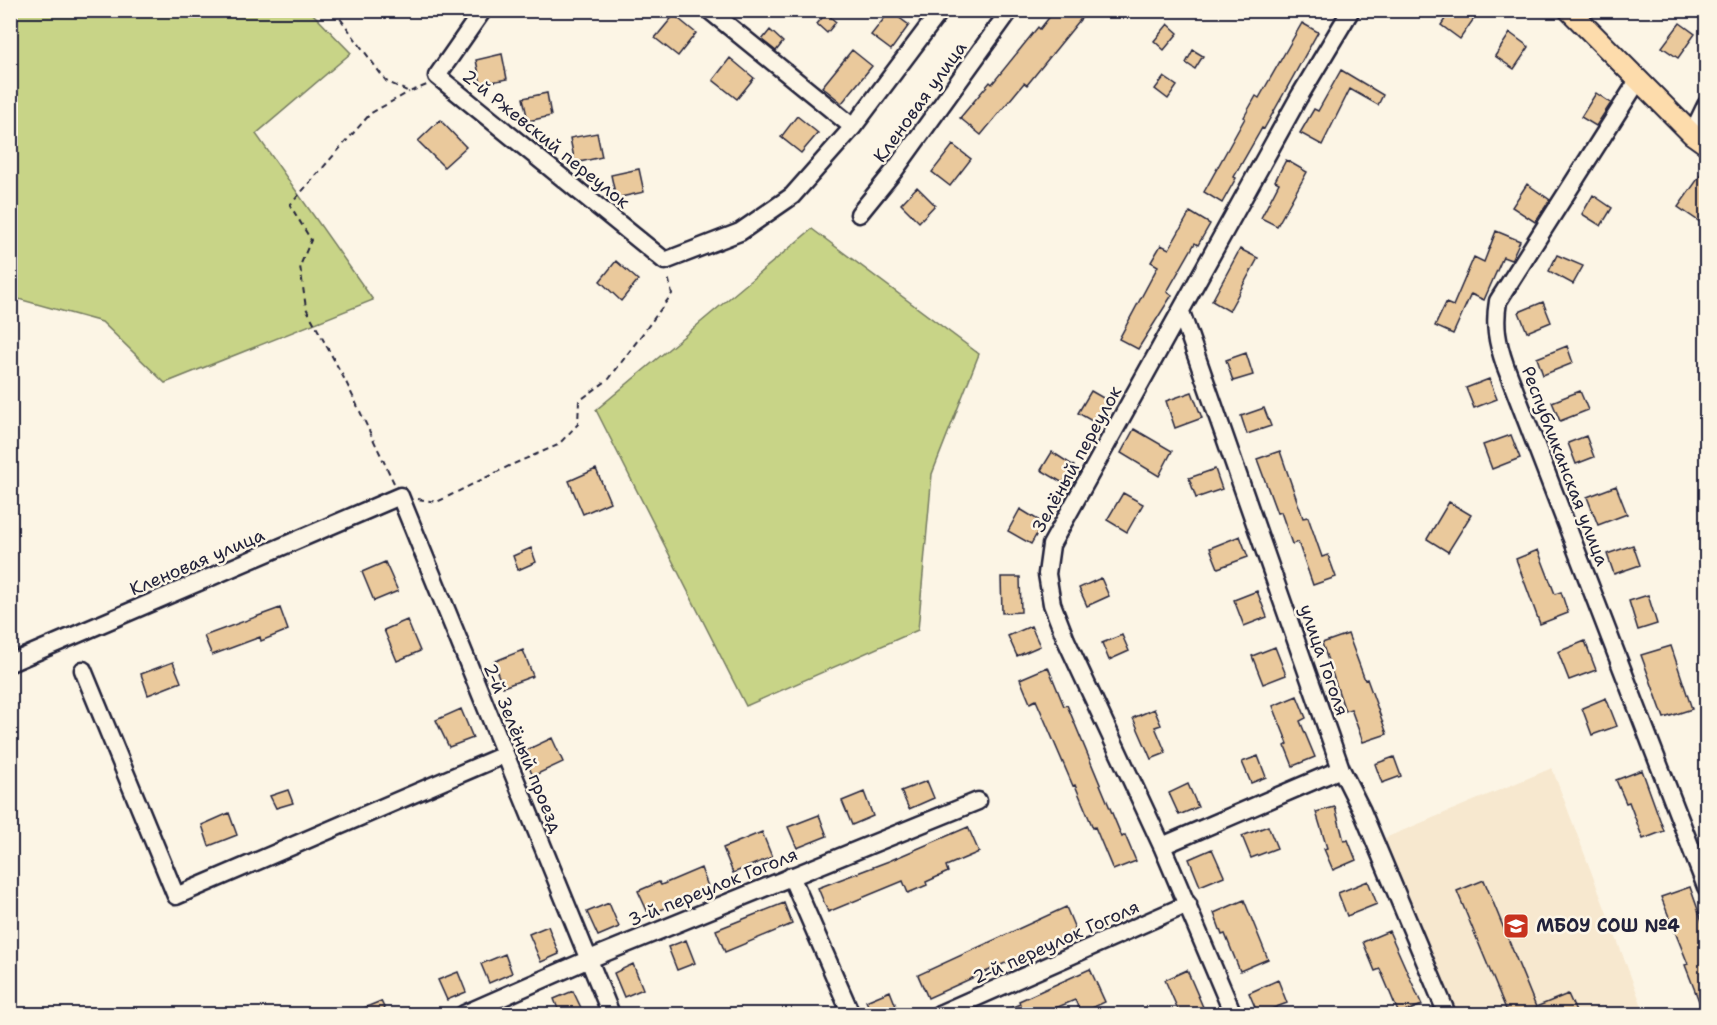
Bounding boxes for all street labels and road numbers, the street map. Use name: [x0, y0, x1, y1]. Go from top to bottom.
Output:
street label: Кленовая улица: [868, 37, 972, 167]
street label: 2-й Ржевский переулок: [457, 64, 635, 214]
street label: Республиканская улица: [1516, 363, 1614, 569]
street label: Зелёный переулок: [1027, 381, 1127, 536]
street label: Кленовая улица: [126, 523, 268, 601]
street label: улица Гоголя: [1294, 601, 1354, 719]
street label: 2-й Зелёный проезд: [478, 660, 568, 837]
street label: 3-й переулок Гоголя: [625, 842, 801, 932]
street label: 2-й переулок Гоголя: [969, 894, 1143, 990]

